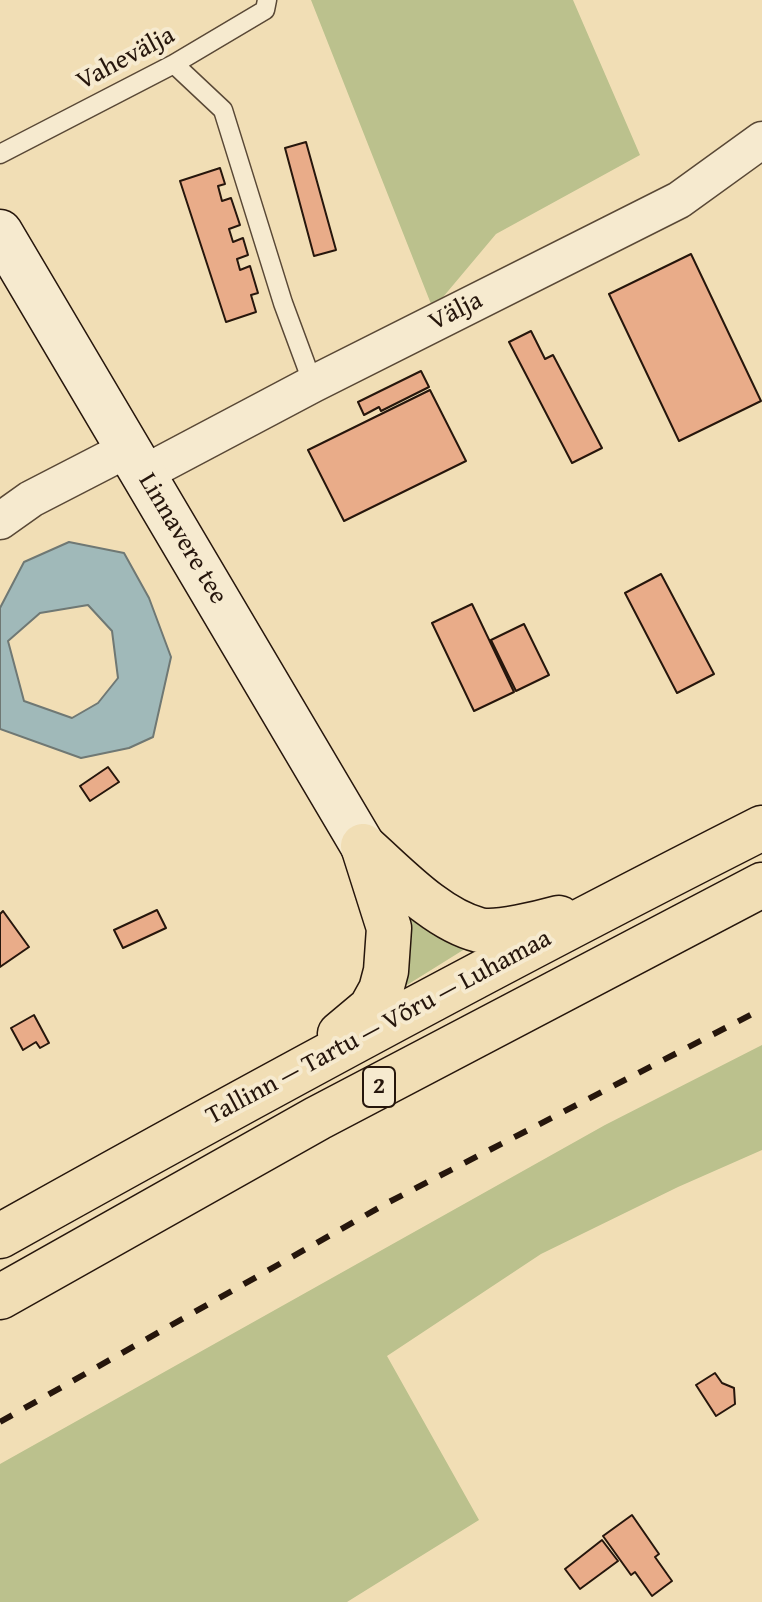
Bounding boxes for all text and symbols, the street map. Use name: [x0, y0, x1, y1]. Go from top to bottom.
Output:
street label: Vahevälja: [72, 20, 180, 98]
street label: Välja: [424, 285, 488, 339]
street label: Linnavere tee: [131, 468, 233, 610]
street label: Tallinn — Tartu — Võru — Luhamaa: [201, 924, 557, 1132]
road number: 2: [363, 1067, 395, 1107]

